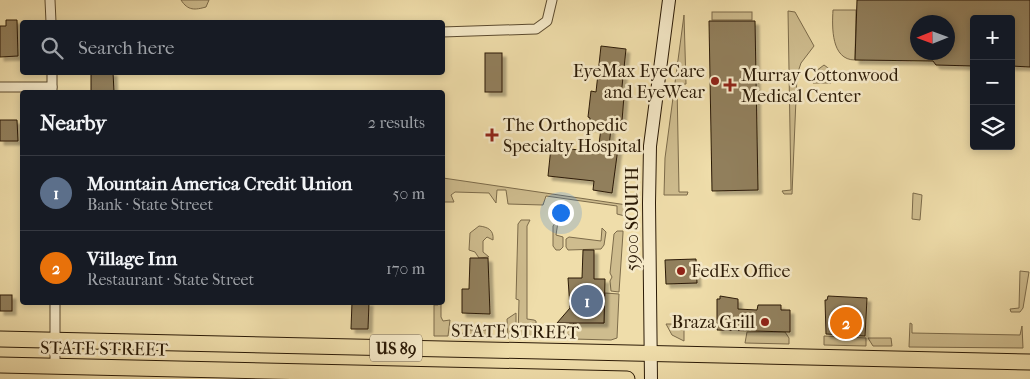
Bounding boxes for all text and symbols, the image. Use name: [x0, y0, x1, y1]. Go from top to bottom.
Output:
north arrow: [910, 15, 955, 60]
map controls: [970, 15, 1015, 150]
button: +: [970, 15, 1015, 60]
search box: [20, 20, 445, 75]
icon: search: [38, 34, 66, 62]
text: Search here: [78, 37, 174, 59]
button: −: [970, 60, 1015, 105]
place label: EyeMax EyeCare and EyeWear: [573, 61, 705, 103]
place label: Murray Cottonwood Medical Center: [741, 65, 899, 107]
marker: EyeMax EyeCare and EyeWear: [709, 75, 721, 87]
marker: Murray Cottonwood Medical Center: [723, 78, 737, 92]
button: layers: [970, 105, 1015, 150]
text: Nearby: [40, 111, 106, 135]
text: 2 results: [368, 113, 425, 132]
place label: The Orthopedic Specialty Hospital: [503, 115, 642, 157]
marker: The Orthopedic Specialty Hospital: [485, 128, 499, 142]
street label: 5900 SOUTH: [622, 167, 643, 271]
text: Mountain America Credit Union: [87, 173, 352, 195]
text: 1: [53, 184, 59, 203]
text: 50 m: [393, 184, 425, 203]
text: Bank · State Street: [87, 195, 213, 214]
your location: [548, 200, 574, 226]
text: Village Inn: [87, 248, 177, 270]
text: 2: [52, 259, 60, 278]
text: 170 m: [386, 259, 425, 278]
place label: FedEx Office: [691, 261, 790, 282]
marker: FedEx Office: [675, 265, 687, 277]
text: Restaurant · State Street: [87, 270, 254, 289]
pin: 1: [571, 282, 603, 320]
pin: 2: [830, 304, 862, 342]
place label: Braza Grill: [671, 312, 755, 333]
marker: Braza Grill: [759, 316, 771, 328]
street label: STATE STREET: [451, 320, 580, 344]
road number: US 89: [370, 334, 422, 362]
street label: STATE STREET: [40, 337, 169, 361]

